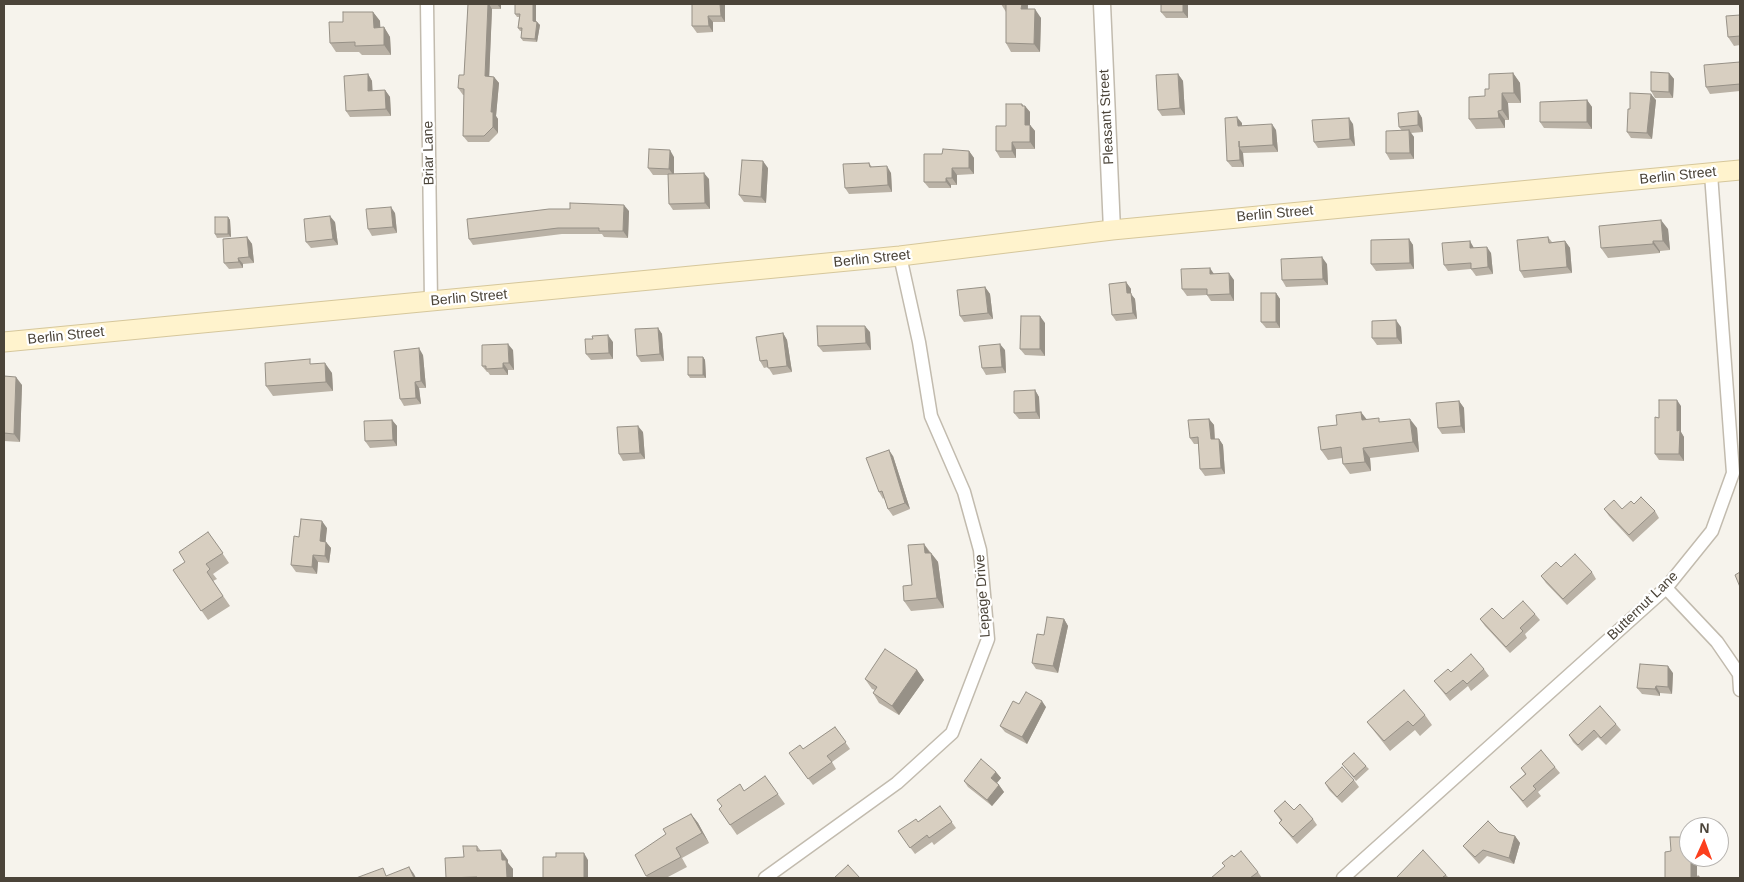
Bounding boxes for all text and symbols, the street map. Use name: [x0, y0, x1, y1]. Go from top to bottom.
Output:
street label: Pleasant Street: [1096, 69, 1118, 165]
street label: Briar Lane: [420, 121, 438, 185]
street label: Berlin Street: [1639, 164, 1717, 188]
street label: Berlin Street: [1236, 202, 1314, 226]
street label: Berlin Street: [833, 247, 911, 271]
street label: Berlin Street: [430, 286, 508, 310]
street label: Berlin Street: [27, 324, 105, 348]
street label: Lepage Drive: [972, 554, 994, 638]
street label: Butternut Lane: [1604, 568, 1682, 644]
north arrow: [1679, 817, 1729, 867]
text: N: [1699, 820, 1710, 836]

